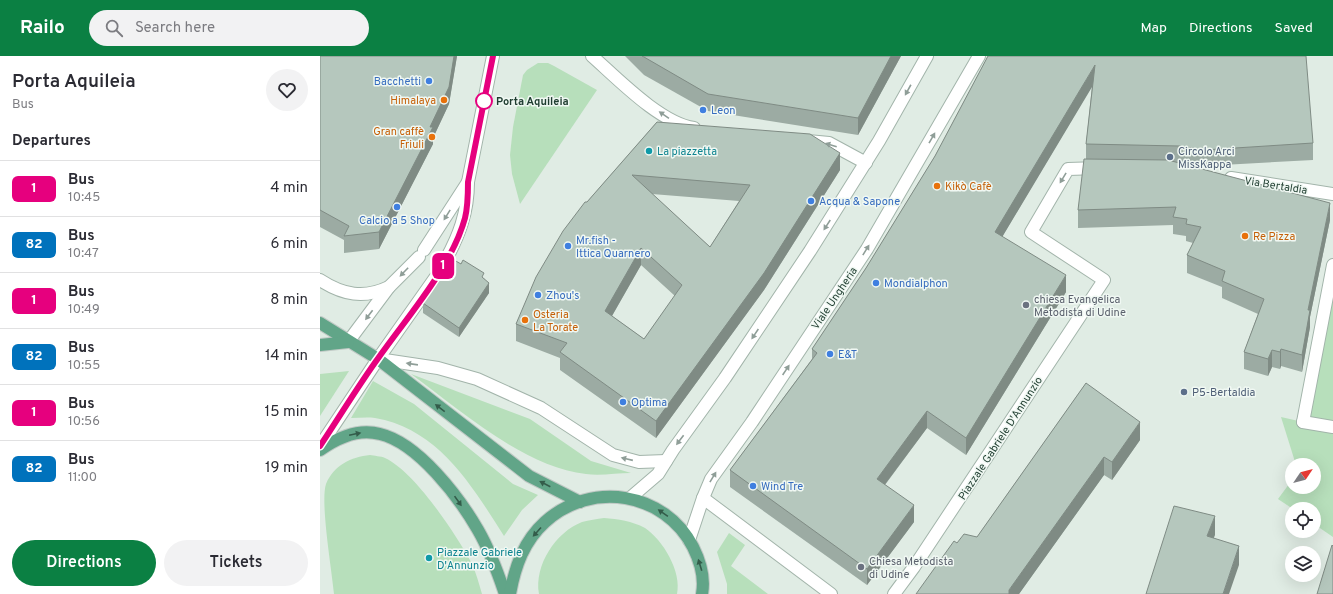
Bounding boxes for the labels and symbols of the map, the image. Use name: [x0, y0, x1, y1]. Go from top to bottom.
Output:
place label: Bacchetti: [374, 75, 421, 89]
marker: Bacchetti: [424, 76, 434, 86]
one-way arrow: [905, 84, 912, 96]
marker: Porta Aquileia: [475, 92, 493, 110]
place label: Himalaya: [390, 94, 436, 108]
marker: Himalaya: [439, 95, 449, 105]
place label: Porta Aquileia: [496, 95, 569, 109]
place label: Leon: [711, 104, 736, 118]
marker: Leon: [698, 105, 708, 115]
one-way arrow: [658, 111, 669, 119]
place label: Gran caffè Friuli: [373, 125, 424, 152]
marker: Gran caffè Friuli: [427, 132, 437, 142]
one-way arrow: [929, 132, 936, 144]
one-way arrow: [825, 142, 837, 148]
place label: La piazzetta: [657, 145, 717, 159]
place label: Circolo Arci MissKappa: [1178, 145, 1235, 172]
marker: La piazzetta: [644, 146, 654, 156]
marker: Circolo Arci MissKappa: [1165, 152, 1175, 162]
one-way arrow: [1059, 172, 1066, 184]
street label: Via Bertaldia: [1243, 174, 1309, 198]
place label: Kikò Cafè: [945, 180, 992, 194]
marker: Kikò Cafè: [932, 181, 942, 191]
place label: Acqua & Sapone: [819, 195, 900, 209]
marker: Acqua & Sapone: [806, 196, 816, 206]
marker: Calcio a 5 Shop: [392, 202, 402, 212]
one-way arrow: [444, 209, 451, 221]
place label: Calcio a 5 Shop: [359, 214, 435, 228]
one-way arrow: [823, 219, 830, 231]
place label: Re Pizza: [1253, 230, 1295, 244]
marker: Re Pizza: [1240, 231, 1250, 241]
place label: Mr.fish - Ittica Quarnero: [576, 234, 651, 261]
marker: Mr.fish - Ittica Quarnero: [563, 241, 573, 251]
one-way arrow: [862, 245, 870, 255]
line badge: 1: [430, 253, 456, 279]
street label: Viale Ungheria: [809, 264, 861, 333]
one-way arrow: [399, 267, 409, 277]
place label: Mondialphon: [884, 277, 948, 291]
marker: Mondialphon: [871, 278, 881, 288]
place label: Zhou's: [546, 289, 579, 303]
marker: Zhou's: [533, 290, 543, 300]
place label: chiesa Evangelica Metodista di Udine: [1034, 293, 1126, 320]
marker: chiesa Evangelica Metodista di Udine: [1021, 300, 1031, 310]
place label: Osteria La Torate: [533, 308, 578, 335]
one-way arrow: [364, 309, 373, 320]
marker: Osteria La Torate: [520, 315, 530, 325]
one-way arrow: [751, 329, 759, 339]
place label: E&T: [838, 348, 857, 362]
marker: E&T: [825, 349, 835, 359]
one-way arrow: [406, 361, 418, 367]
one-way arrow: [782, 365, 790, 375]
street label: Piazzale Gabriele D'Annunzio: [956, 374, 1046, 503]
place label: P5-Bertaldia: [1192, 386, 1256, 400]
marker: P5-Bertaldia: [1179, 387, 1189, 397]
place label: Optima: [631, 396, 667, 410]
marker: Optima: [618, 397, 628, 407]
one-way arrow: [435, 403, 446, 412]
one-way arrow: [349, 431, 362, 437]
one-way arrow: [676, 435, 685, 446]
one-way arrow: [621, 456, 633, 462]
north arrow: [1285, 458, 1321, 494]
one-way arrow: [709, 471, 716, 483]
place label: Wind Tre: [761, 480, 803, 494]
one-way arrow: [539, 481, 551, 487]
marker: Wind Tre: [748, 481, 758, 491]
one-way arrow: [454, 496, 462, 506]
one-way arrow: [658, 509, 669, 517]
one-way arrow: [532, 526, 541, 537]
place label: Piazzale Gabriele D'Annunzio: [437, 546, 522, 573]
marker: Piazzale Gabriele D'Annunzio: [424, 553, 434, 563]
place label: Chiesa Metodista di Udine: [869, 555, 953, 582]
one-way arrow: [697, 559, 703, 571]
marker: Chiesa Metodista di Udine: [856, 562, 866, 572]

